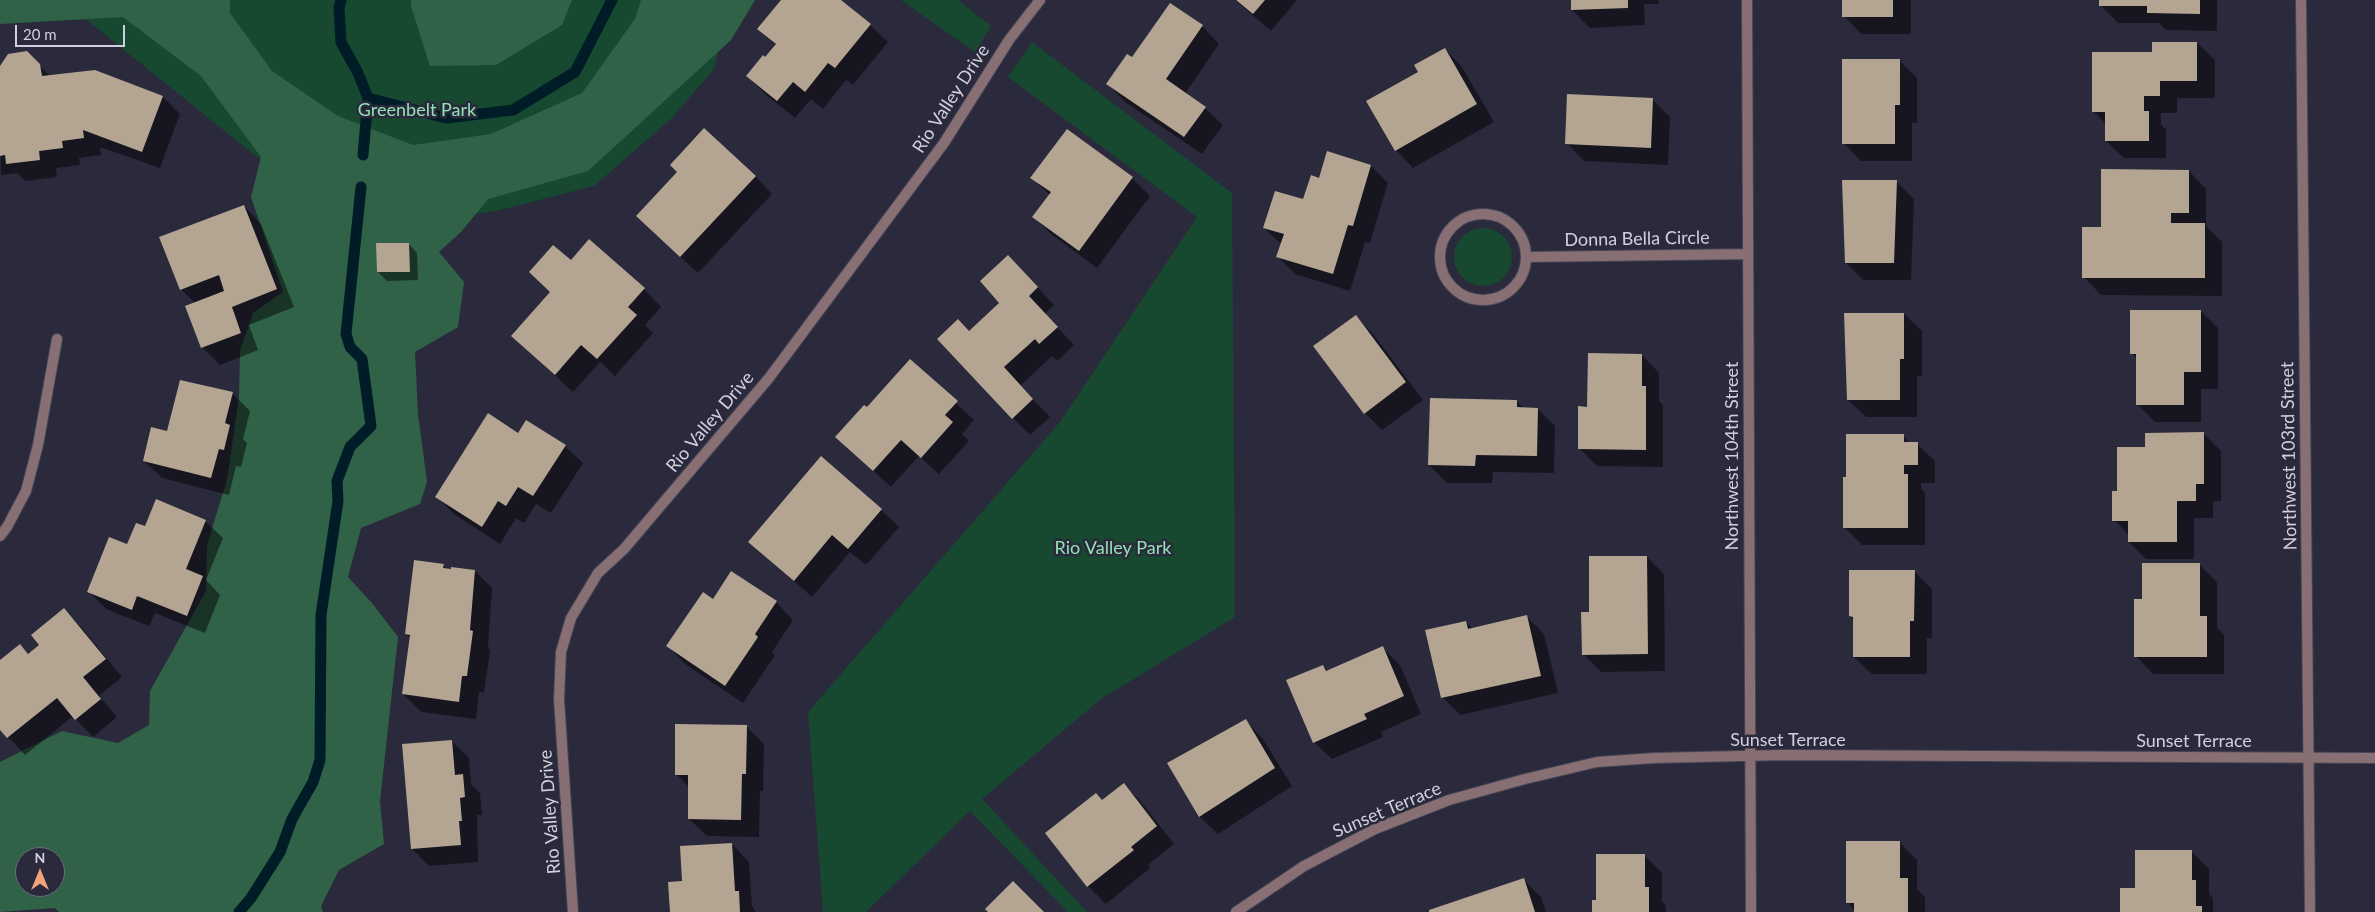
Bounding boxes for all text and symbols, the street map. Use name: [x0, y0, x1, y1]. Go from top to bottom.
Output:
scale bar: [18, 15, 128, 47]
text: 20 m: [23, 25, 57, 43]
street label: Rio Valley Drive: [908, 41, 994, 157]
park label: Greenbelt Park: [358, 99, 476, 121]
street label: Donna Bella Circle: [1564, 227, 1710, 251]
street label: Northwest 104th Street: [1721, 362, 1743, 550]
street label: Northwest 103rd Street: [2277, 362, 2301, 550]
street label: Rio Valley Drive: [662, 367, 758, 477]
park label: Rio Valley Park: [1055, 537, 1171, 559]
street label: Sunset Terrace: [1730, 729, 1846, 751]
street label: Sunset Terrace: [2136, 730, 2252, 752]
street label: Rio Valley Drive: [535, 749, 565, 875]
street label: Sunset Terrace: [1330, 777, 1444, 843]
north arrow: [15, 847, 65, 897]
text: N: [35, 849, 45, 866]

